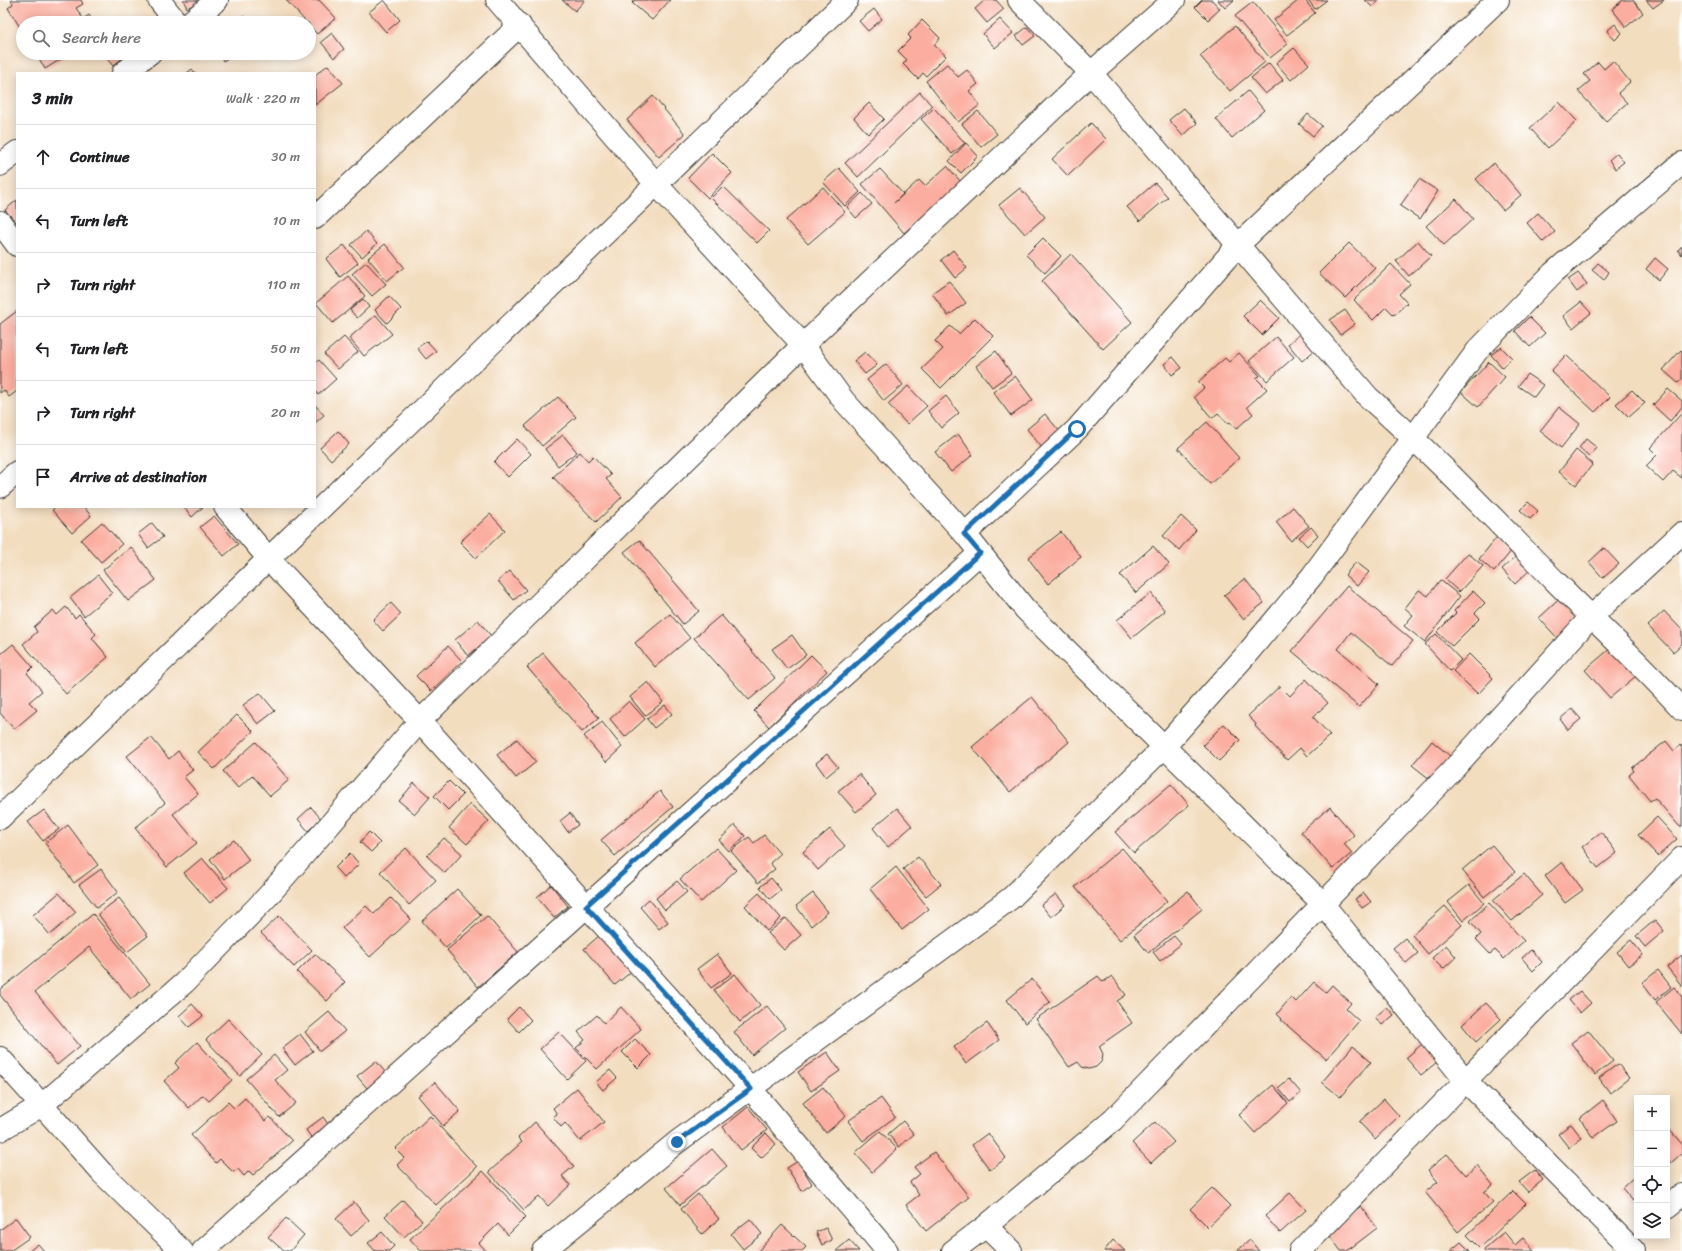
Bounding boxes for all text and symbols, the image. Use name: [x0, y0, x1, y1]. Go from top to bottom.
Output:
search box: [16, 16, 316, 60]
text: Search here: [62, 25, 141, 51]
icon: search: [30, 27, 52, 49]
text: 3 min: [32, 83, 73, 113]
text: Walk · 220 m: [226, 87, 300, 110]
text: Continue: [70, 144, 130, 170]
text: 30 m: [271, 145, 300, 168]
icon: ahead: [32, 146, 54, 168]
text: Turn left: [70, 208, 128, 234]
text: 10 m: [273, 209, 300, 232]
icon: left: [32, 210, 54, 232]
text: Turn right: [70, 272, 135, 298]
text: 110 m: [267, 273, 300, 296]
icon: right: [32, 274, 54, 296]
text: Turn left: [70, 336, 128, 362]
text: 50 m: [270, 337, 300, 360]
icon: left: [32, 338, 54, 360]
text: Turn right: [70, 400, 135, 426]
text: 20 m: [271, 401, 300, 424]
icon: right: [32, 402, 54, 424]
route start: [1068, 420, 1086, 438]
text: Arrive at destination: [70, 464, 207, 490]
icon: arrive: [32, 466, 54, 488]
map controls: [1634, 1095, 1670, 1239]
button: +: [1634, 1095, 1670, 1131]
button: −: [1634, 1131, 1670, 1167]
route end: [668, 1133, 686, 1151]
button: locate: [1634, 1167, 1670, 1203]
button: layers: [1634, 1203, 1670, 1239]

